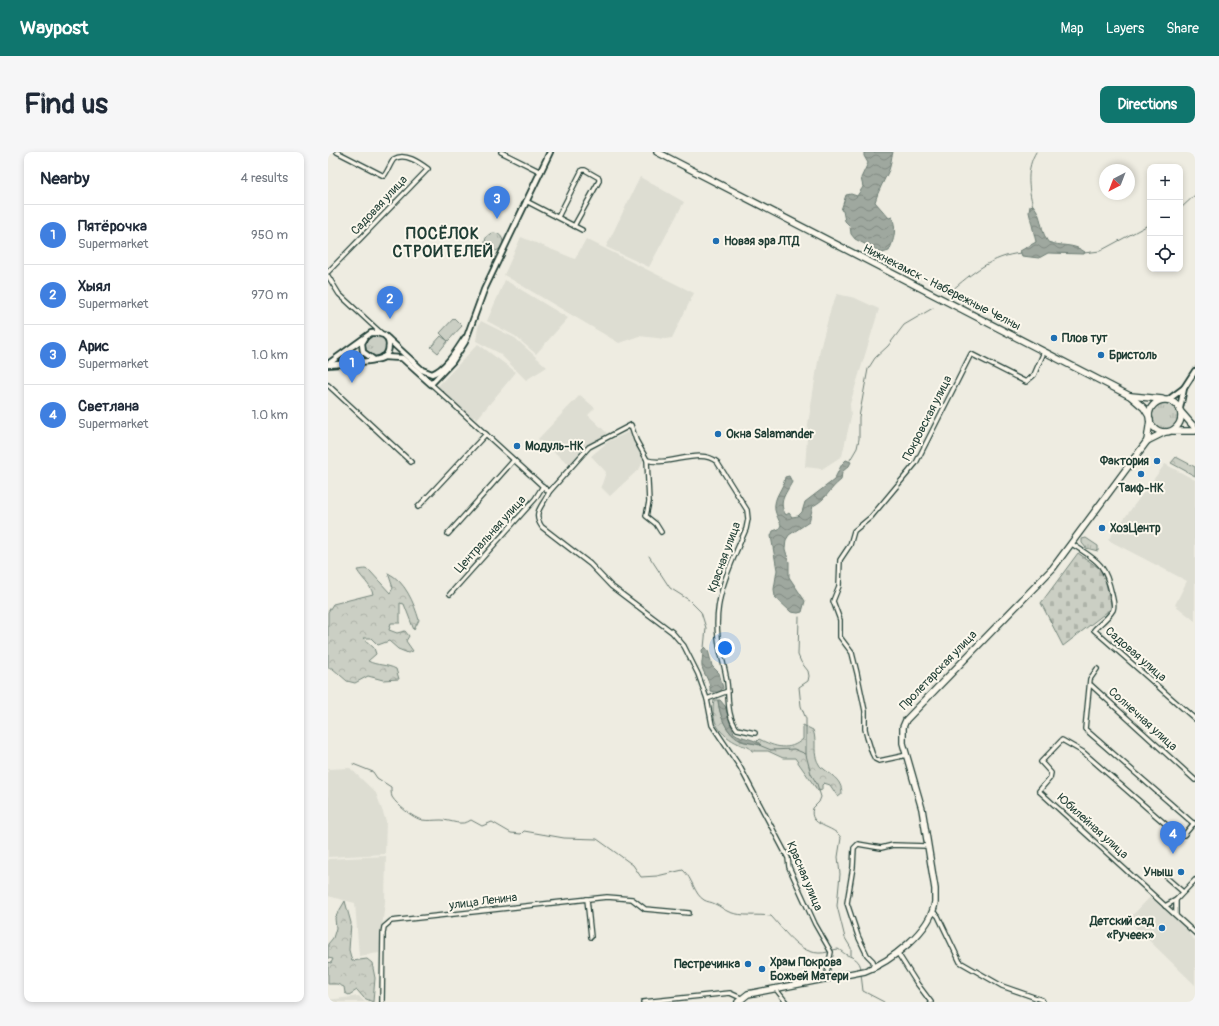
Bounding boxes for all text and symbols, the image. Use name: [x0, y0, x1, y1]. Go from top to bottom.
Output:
text: Waypost: [20, 16, 89, 40]
text: Map: [1061, 20, 1084, 37]
text: Layers: [1106, 20, 1144, 37]
text: Share: [1166, 20, 1199, 37]
button: Directions: [1100, 86, 1195, 123]
text: Find us: [24, 87, 108, 122]
north arrow: [1099, 164, 1135, 200]
map controls: [1147, 164, 1183, 272]
button: +: [1147, 164, 1183, 200]
text: Nearby: [40, 168, 89, 189]
text: 4 results: [241, 170, 288, 186]
street label: Садовая улица: [348, 172, 411, 238]
pin: 3: [484, 186, 510, 219]
button: −: [1147, 200, 1183, 236]
text: Пятёрочка: [78, 217, 147, 236]
district label: ПОСЁЛОК СТРОИТЕЛЕЙ: [392, 224, 494, 262]
text: 1: [50, 227, 56, 243]
text: 950 m: [251, 227, 288, 243]
place label: Новая эра ЛТД: [724, 234, 800, 249]
text: Supermarket: [78, 236, 149, 252]
marker: Новая эра ЛТД: [711, 236, 721, 246]
button: locate: [1147, 236, 1183, 272]
street label: Нижнекамск - Набережные Челны: [860, 241, 1023, 334]
text: Хыял: [78, 277, 111, 296]
pin: 2: [377, 286, 403, 319]
text: 2: [49, 287, 57, 303]
text: 970 m: [251, 287, 288, 303]
text: Supermarket: [78, 296, 149, 312]
place label: Плов тут: [1062, 331, 1109, 346]
marker: Плов тут: [1049, 333, 1059, 343]
text: Арис: [78, 337, 109, 356]
text: 3: [49, 347, 57, 363]
text: 1.0 km: [251, 347, 288, 363]
place label: Бристоль: [1109, 348, 1158, 363]
pin: 1: [339, 350, 365, 383]
marker: Бристоль: [1096, 350, 1106, 360]
text: Supermarket: [78, 356, 149, 372]
street label: Покровская улица: [899, 373, 956, 463]
text: Светлана: [78, 397, 139, 416]
text: 4: [49, 407, 57, 423]
text: 1.0 km: [251, 407, 288, 423]
text: Supermarket: [78, 416, 149, 432]
place label: Окна Salamander: [726, 427, 815, 442]
marker: Окна Salamander: [713, 429, 723, 439]
place label: Модуль-НК: [525, 439, 584, 454]
marker: Модуль-НК: [512, 441, 522, 451]
place label: Фактория: [1099, 454, 1149, 469]
marker: Фактория: [1152, 456, 1162, 466]
marker: Таиф-НК: [1136, 469, 1146, 479]
place label: Таиф-НК: [1117, 481, 1164, 496]
street label: Центральная улица: [452, 492, 529, 576]
street label: Красная улица: [705, 519, 744, 594]
place label: ХозЦентр: [1110, 521, 1161, 536]
marker: ХозЦентр: [1097, 523, 1107, 533]
street label: Садовая улица: [1102, 624, 1170, 685]
street label: Пролетарская улица: [897, 627, 980, 713]
your location: [715, 638, 735, 658]
street label: Солнечная улица: [1105, 684, 1181, 755]
street label: Юбилейная улица: [1054, 791, 1132, 862]
pin: 4: [1160, 821, 1186, 854]
street label: Красная улица: [783, 839, 826, 914]
place label: Уныш: [1144, 865, 1173, 880]
marker: Уныш: [1176, 867, 1186, 877]
street label: улица Ленина: [447, 890, 518, 913]
place label: Детский сад «Ручеек»: [1089, 914, 1155, 943]
marker: Детский сад «Ручеек»: [1157, 923, 1167, 933]
place label: Храм Покрова Божьей Матери: [770, 955, 849, 984]
place label: Пестречинка: [674, 957, 740, 972]
marker: Пестречинка: [743, 959, 753, 969]
marker: Храм Покрова Божьей Матери: [757, 964, 767, 974]

